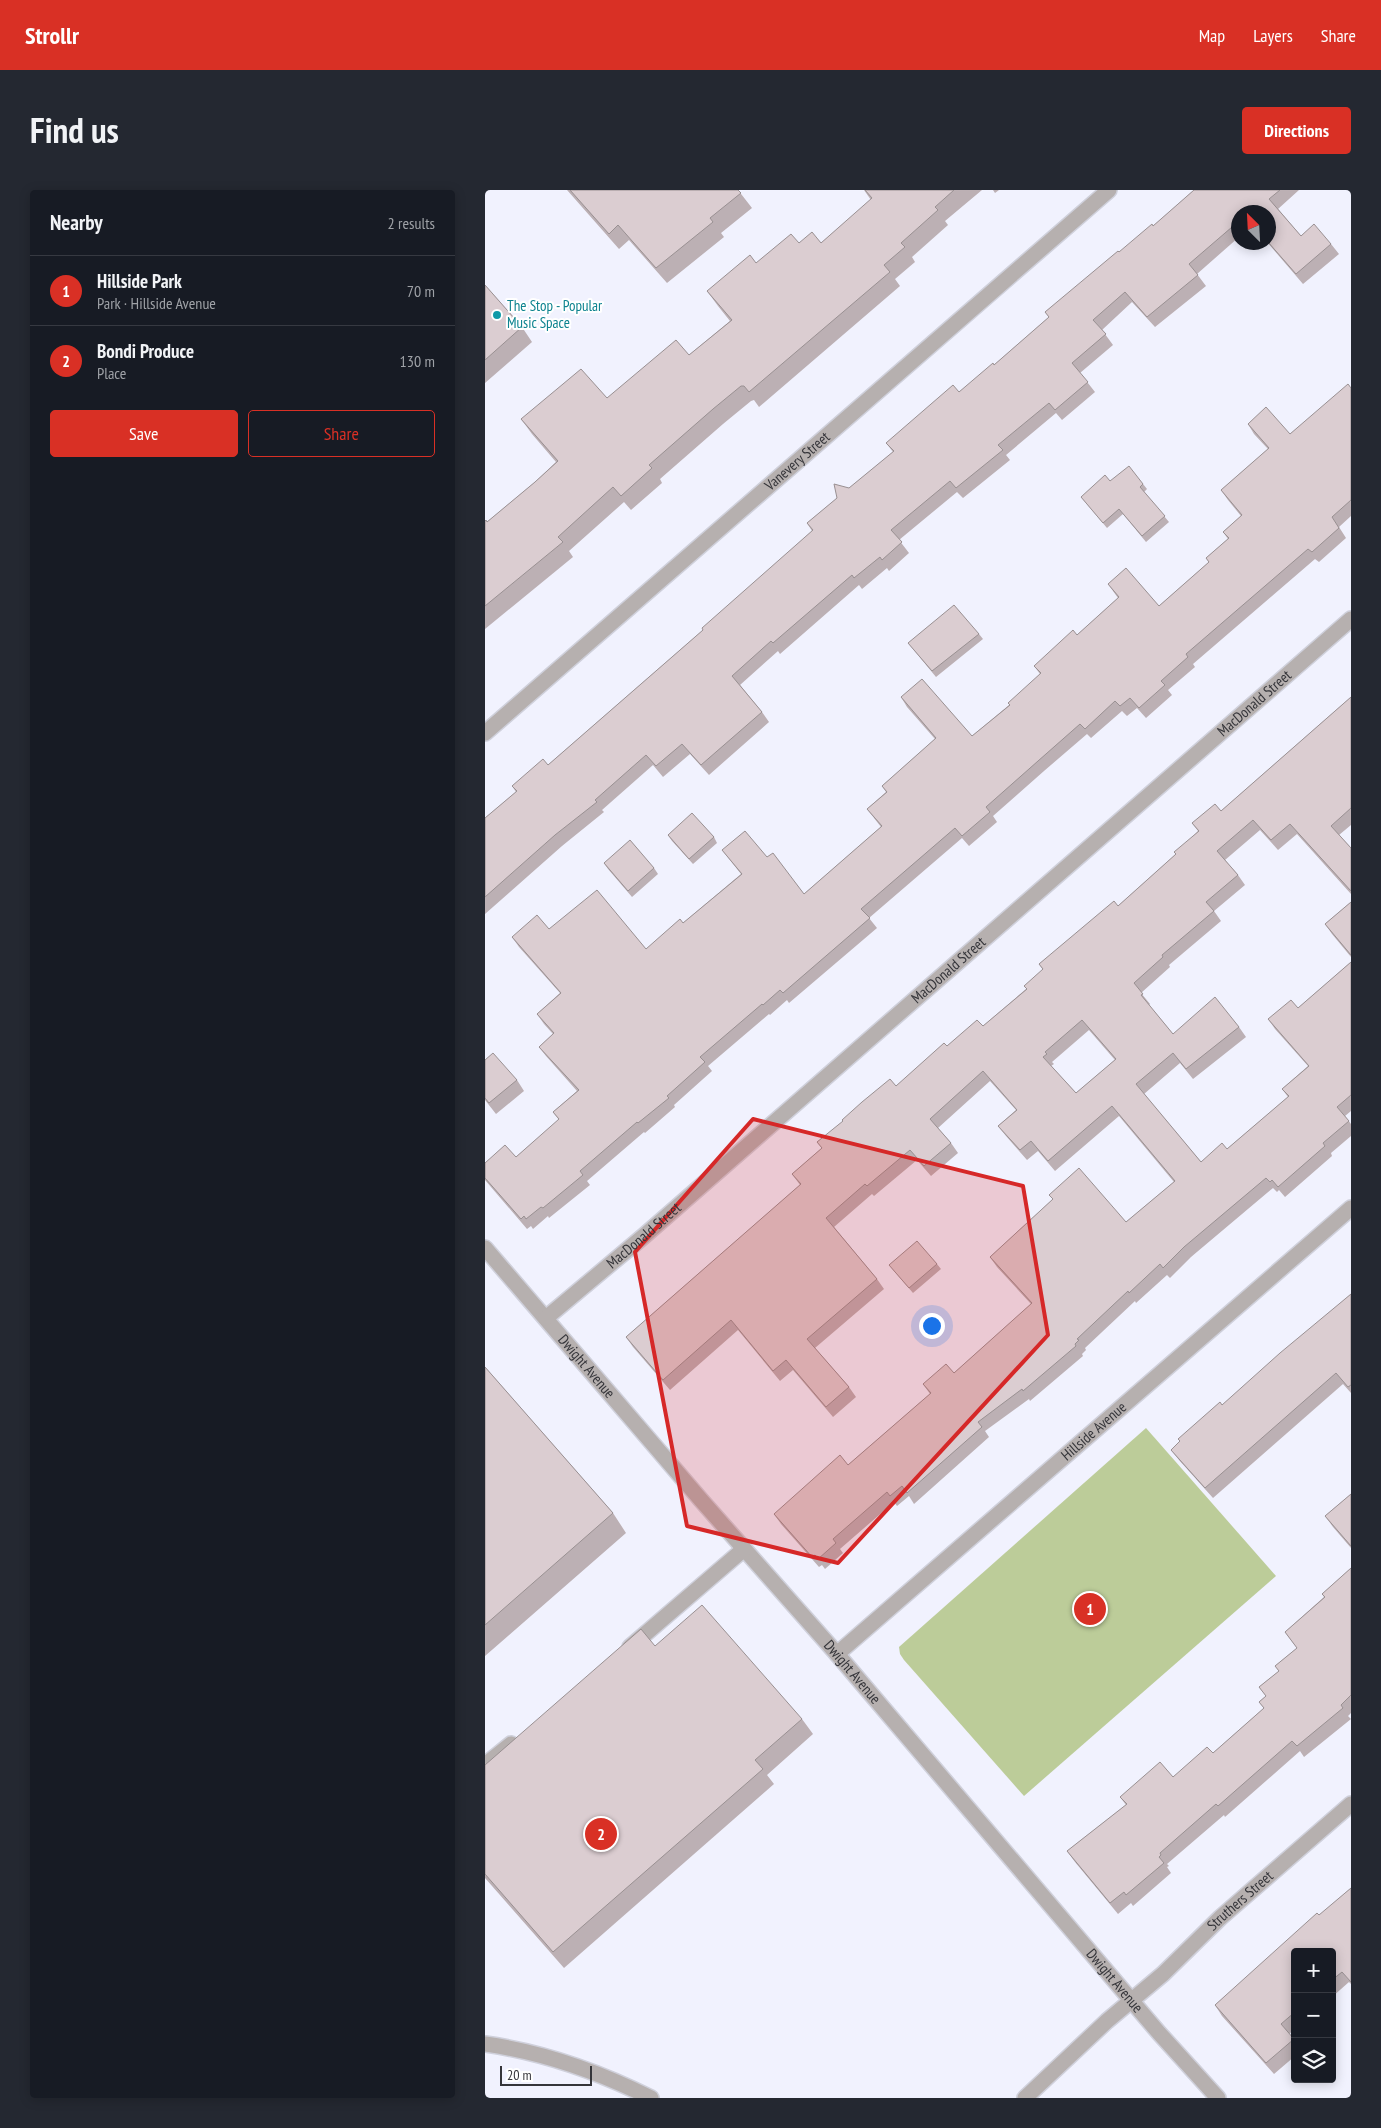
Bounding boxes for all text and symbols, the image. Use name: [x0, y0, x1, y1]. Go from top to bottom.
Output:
text: Strollr: [25, 20, 79, 51]
text: Map: [1199, 24, 1225, 47]
text: Layers: [1253, 24, 1293, 47]
text: Share: [1321, 24, 1356, 47]
text: Find us: [30, 107, 119, 153]
button: Directions: [1242, 107, 1351, 154]
north arrow: [1231, 205, 1276, 250]
text: Nearby: [50, 209, 103, 236]
text: 2 results: [388, 213, 435, 233]
text: Hillside Park: [97, 269, 182, 293]
text: 1: [62, 281, 70, 301]
text: 70 m: [407, 281, 435, 301]
text: Park · Hillside Avenue: [97, 293, 216, 313]
place label: The Stop - Popular Music Space: [507, 296, 603, 332]
marker: The Stop - Popular Music Space: [491, 309, 503, 321]
text: Bondi Produce: [97, 339, 194, 363]
text: 2: [62, 351, 70, 371]
text: 130 m: [400, 351, 435, 371]
text: Place: [97, 363, 126, 383]
button: Save: [50, 410, 238, 457]
button: Share: [248, 410, 435, 457]
street label: Vanevery Street: [760, 427, 834, 495]
street label: MacDonald Street: [1213, 665, 1295, 740]
street label: MacDonald Street: [907, 932, 989, 1007]
street label: MacDonald Street: [602, 1198, 685, 1272]
your location: [919, 1313, 945, 1339]
street label: Dwight Avenue: [554, 1330, 620, 1402]
street label: Hillside Avenue: [1057, 1397, 1130, 1464]
pin: 1: [1074, 1590, 1106, 1628]
street label: Dwight Avenue: [820, 1636, 885, 1708]
pin: 2: [585, 1815, 617, 1853]
street label: Struthers Street: [1203, 1866, 1277, 1934]
street label: Dwight Avenue: [1082, 1944, 1147, 2016]
map controls: [1291, 1948, 1336, 2083]
button: +: [1291, 1948, 1336, 1993]
button: −: [1291, 1993, 1336, 2038]
button: layers: [1291, 2038, 1336, 2083]
scale bar: [500, 2063, 593, 2086]
text: 20 m: [507, 2066, 532, 2084]

